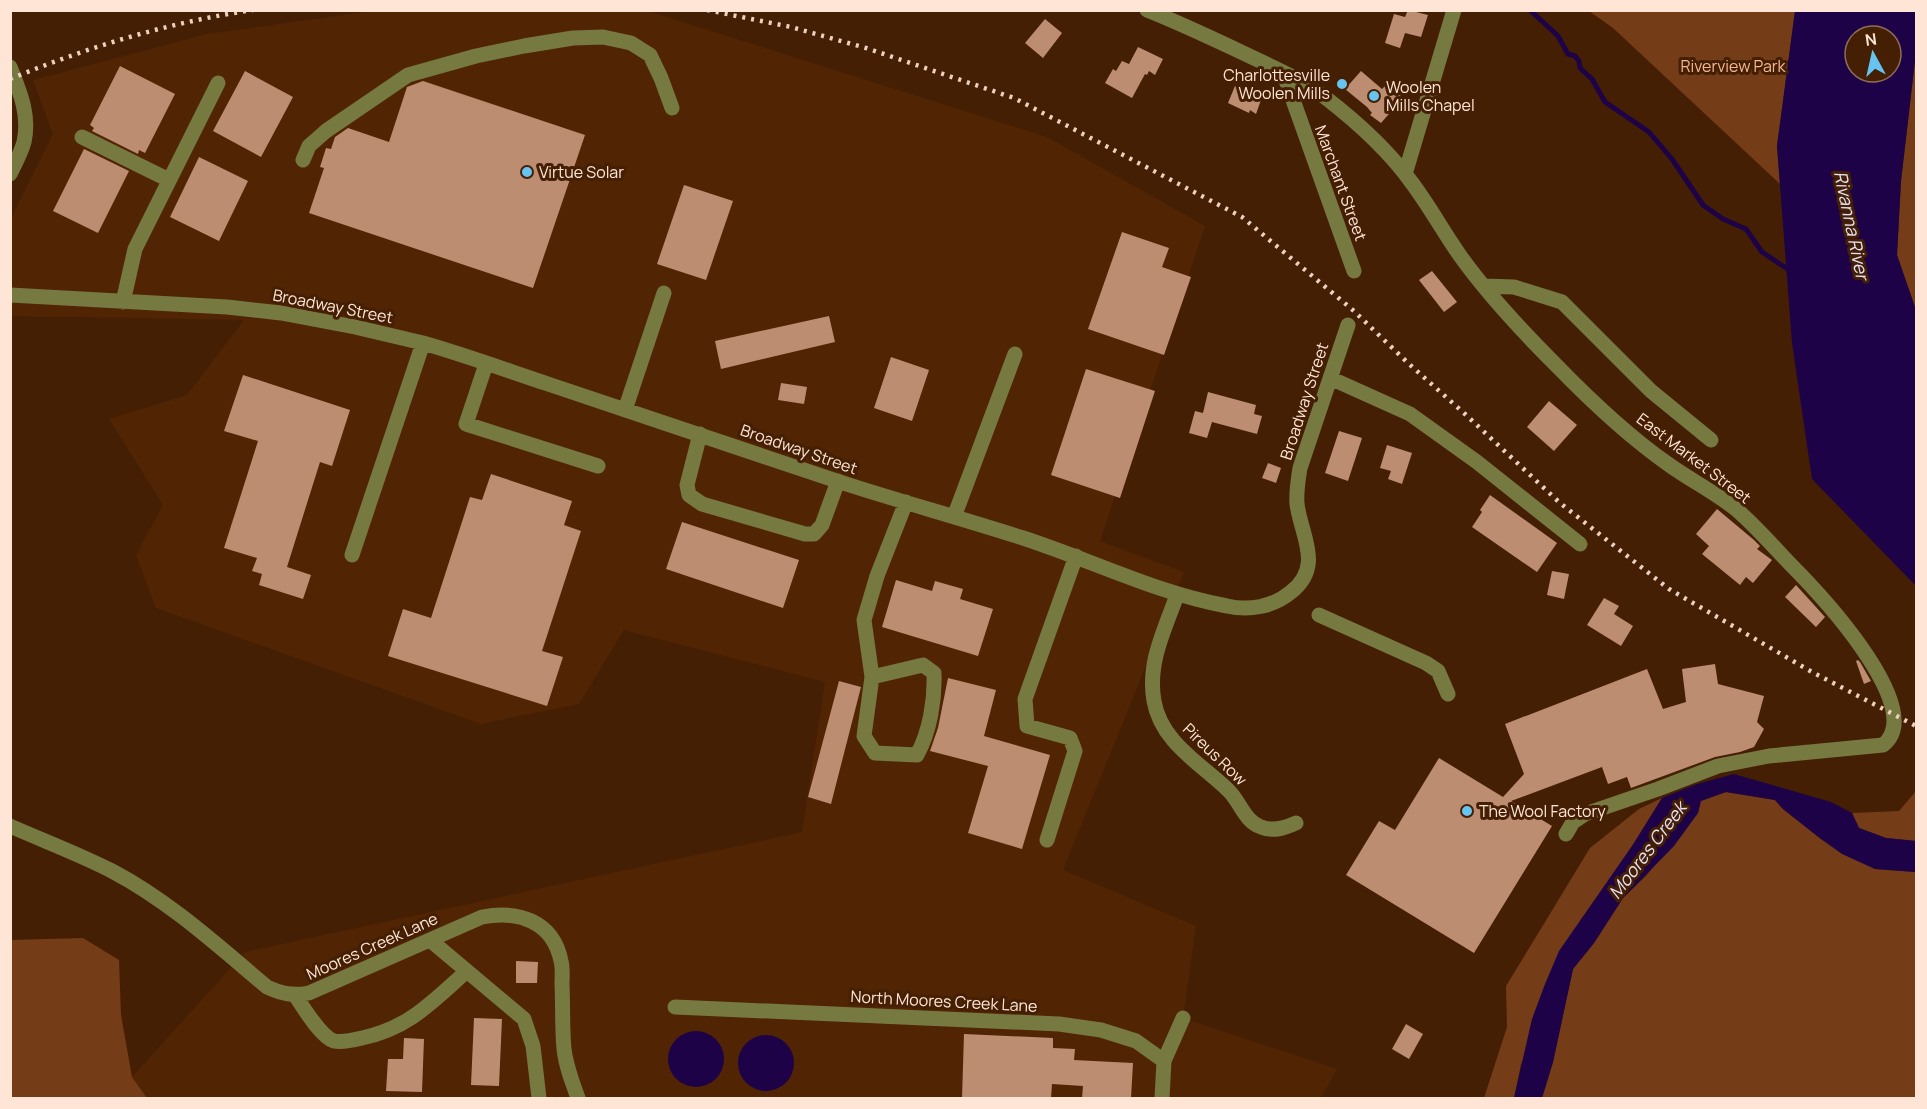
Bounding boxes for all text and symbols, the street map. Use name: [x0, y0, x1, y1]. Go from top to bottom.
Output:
north arrow: [1843, 24, 1903, 84]
text: N: [1864, 27, 1878, 51]
park label: Riverview Park: [1680, 55, 1787, 77]
place label: Charlottesville Woolen Mills: [1223, 64, 1330, 104]
place label: Woolen Mills Chapel: [1386, 76, 1475, 116]
marker: Charlottesville Woolen Mills: [1335, 77, 1349, 91]
marker: Woolen Mills Chapel: [1367, 89, 1381, 103]
street label: Marchant Street: [1310, 122, 1372, 244]
place label: Virtue Solar: [539, 161, 624, 183]
marker: Virtue Solar: [520, 165, 534, 179]
water label: Rivanna River: [1829, 168, 1876, 284]
street label: Broadway Street: [271, 284, 395, 328]
street label: Broadway Street: [1275, 340, 1333, 462]
street label: East Market Street: [1632, 408, 1756, 508]
street label: Broadway Street: [738, 419, 860, 479]
street label: Pireus Row: [1178, 718, 1252, 790]
water label: Moores Creek: [1603, 794, 1693, 903]
place label: The Wool Factory: [1479, 800, 1606, 822]
marker: The Wool Factory: [1460, 804, 1474, 818]
street label: Moores Creek Lane: [303, 907, 441, 985]
street label: North Moores Creek Lane: [850, 985, 1038, 1017]

